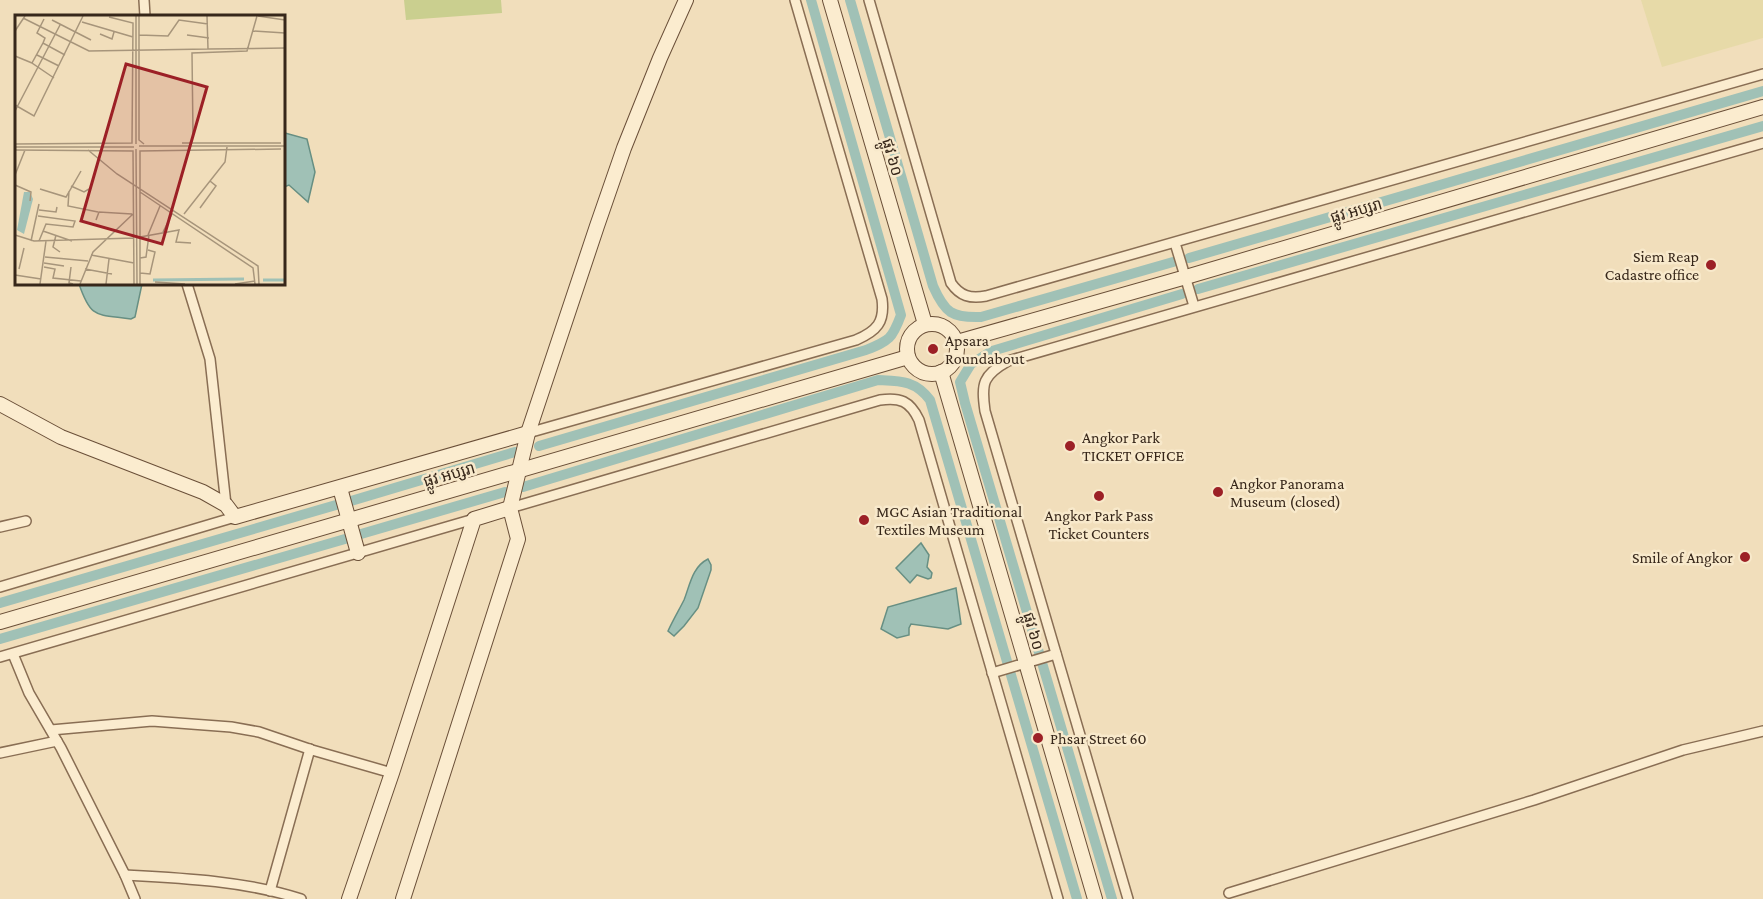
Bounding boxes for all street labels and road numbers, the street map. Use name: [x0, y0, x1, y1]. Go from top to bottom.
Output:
street label: ផ្លូវ ៦០: [874, 136, 906, 180]
street label: ផ្លូវ អប្សរា: [1328, 195, 1386, 232]
street label: ផ្លូវ អប្សរា: [421, 459, 479, 496]
street label: ផ្លូវ ៦០: [1015, 610, 1047, 654]

